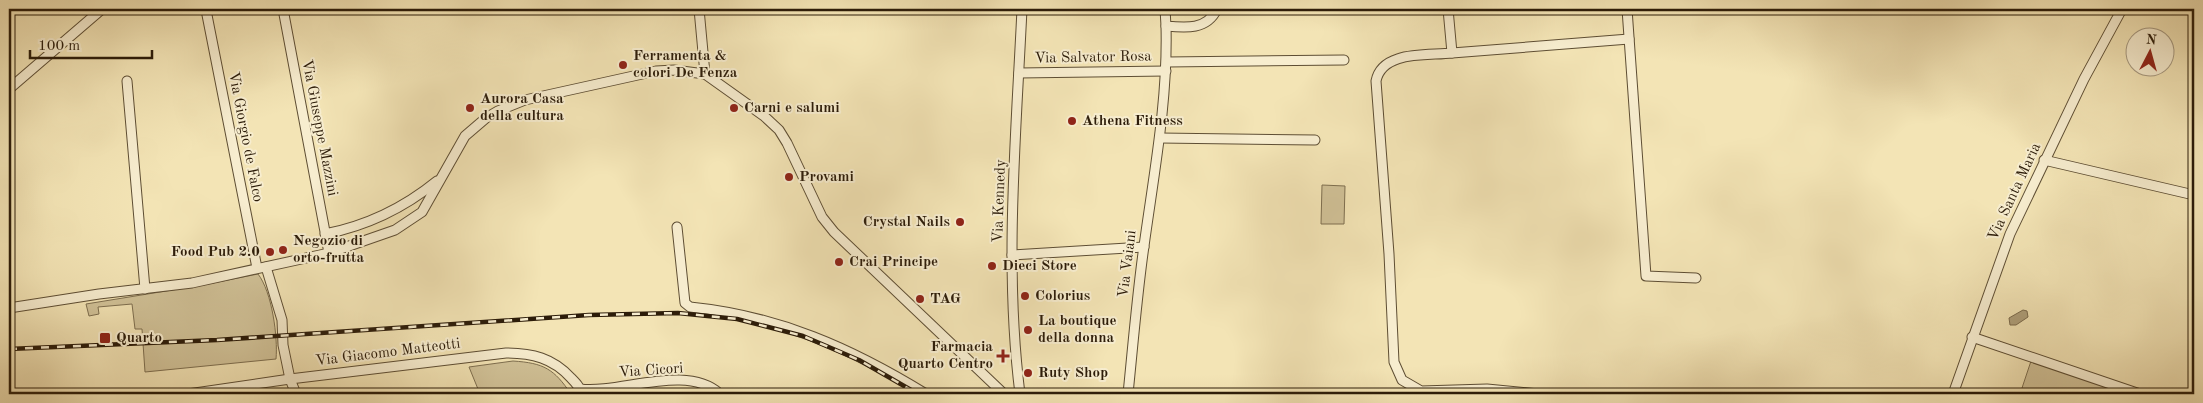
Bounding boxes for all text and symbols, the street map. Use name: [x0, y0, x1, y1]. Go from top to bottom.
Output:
scale bar: [30, 28, 152, 60]
north arrow: [2126, 28, 2176, 78]
text: N: [2145, 33, 2158, 48]
text: 100 m: [38, 39, 80, 54]
place label: Ferramenta & colori De Fenza: [633, 49, 738, 81]
street label: Via Salvator Rosa: [1034, 49, 1152, 67]
street label: Via Giuseppe Mazzini: [298, 58, 340, 198]
marker: Ferramenta & colori De Fenza: [617, 59, 629, 71]
street label: Via Giorgio de Falco: [225, 71, 265, 203]
place label: Aurora Casa della cultura: [480, 92, 564, 124]
place label: Carni e salumi: [744, 101, 840, 116]
marker: Aurora Casa della cultura: [464, 102, 476, 114]
marker: Carni e salumi: [728, 102, 740, 114]
place label: Athena Fitness: [1082, 114, 1183, 129]
marker: Athena Fitness: [1066, 115, 1078, 127]
street label: Via Santa Maria: [1986, 140, 2044, 243]
street label: Via Kennedy: [991, 159, 1009, 243]
place label: Provami: [799, 170, 854, 185]
marker: Provami: [783, 171, 795, 183]
place label: Crystal Nails: [863, 215, 950, 230]
marker: Crystal Nails: [954, 216, 966, 228]
street label: Via Vaiani: [1116, 229, 1140, 299]
place label: Negozio di orto-frutta: [293, 234, 365, 266]
marker: Negozio di orto-frutta: [277, 244, 289, 256]
place label: Food Pub 2.0: [171, 245, 260, 260]
marker: Food Pub 2.0: [264, 246, 276, 258]
place label: Crai Principe: [849, 255, 938, 270]
marker: Crai Principe: [833, 256, 845, 268]
place label: Dieci Store: [1002, 259, 1077, 274]
marker: Dieci Store: [986, 260, 998, 272]
place label: Colorius: [1035, 289, 1090, 304]
marker: Colorius: [1019, 290, 1031, 302]
place label: TAG: [930, 292, 961, 307]
marker: TAG: [914, 293, 926, 305]
place label: La boutique della donna: [1038, 314, 1117, 346]
marker: La boutique della donna: [1022, 324, 1034, 336]
marker: Quarto: [98, 331, 112, 345]
place label: Quarto: [116, 331, 162, 346]
street label: Via Giacomo Matteotti: [315, 337, 461, 369]
place label: Farmacia Quarto Centro: [898, 340, 993, 372]
marker: Farmacia Quarto Centro: [997, 350, 1009, 362]
street label: Via Cicori: [618, 361, 684, 381]
place label: Ruty Shop: [1038, 366, 1108, 381]
marker: Ruty Shop: [1022, 367, 1034, 379]

